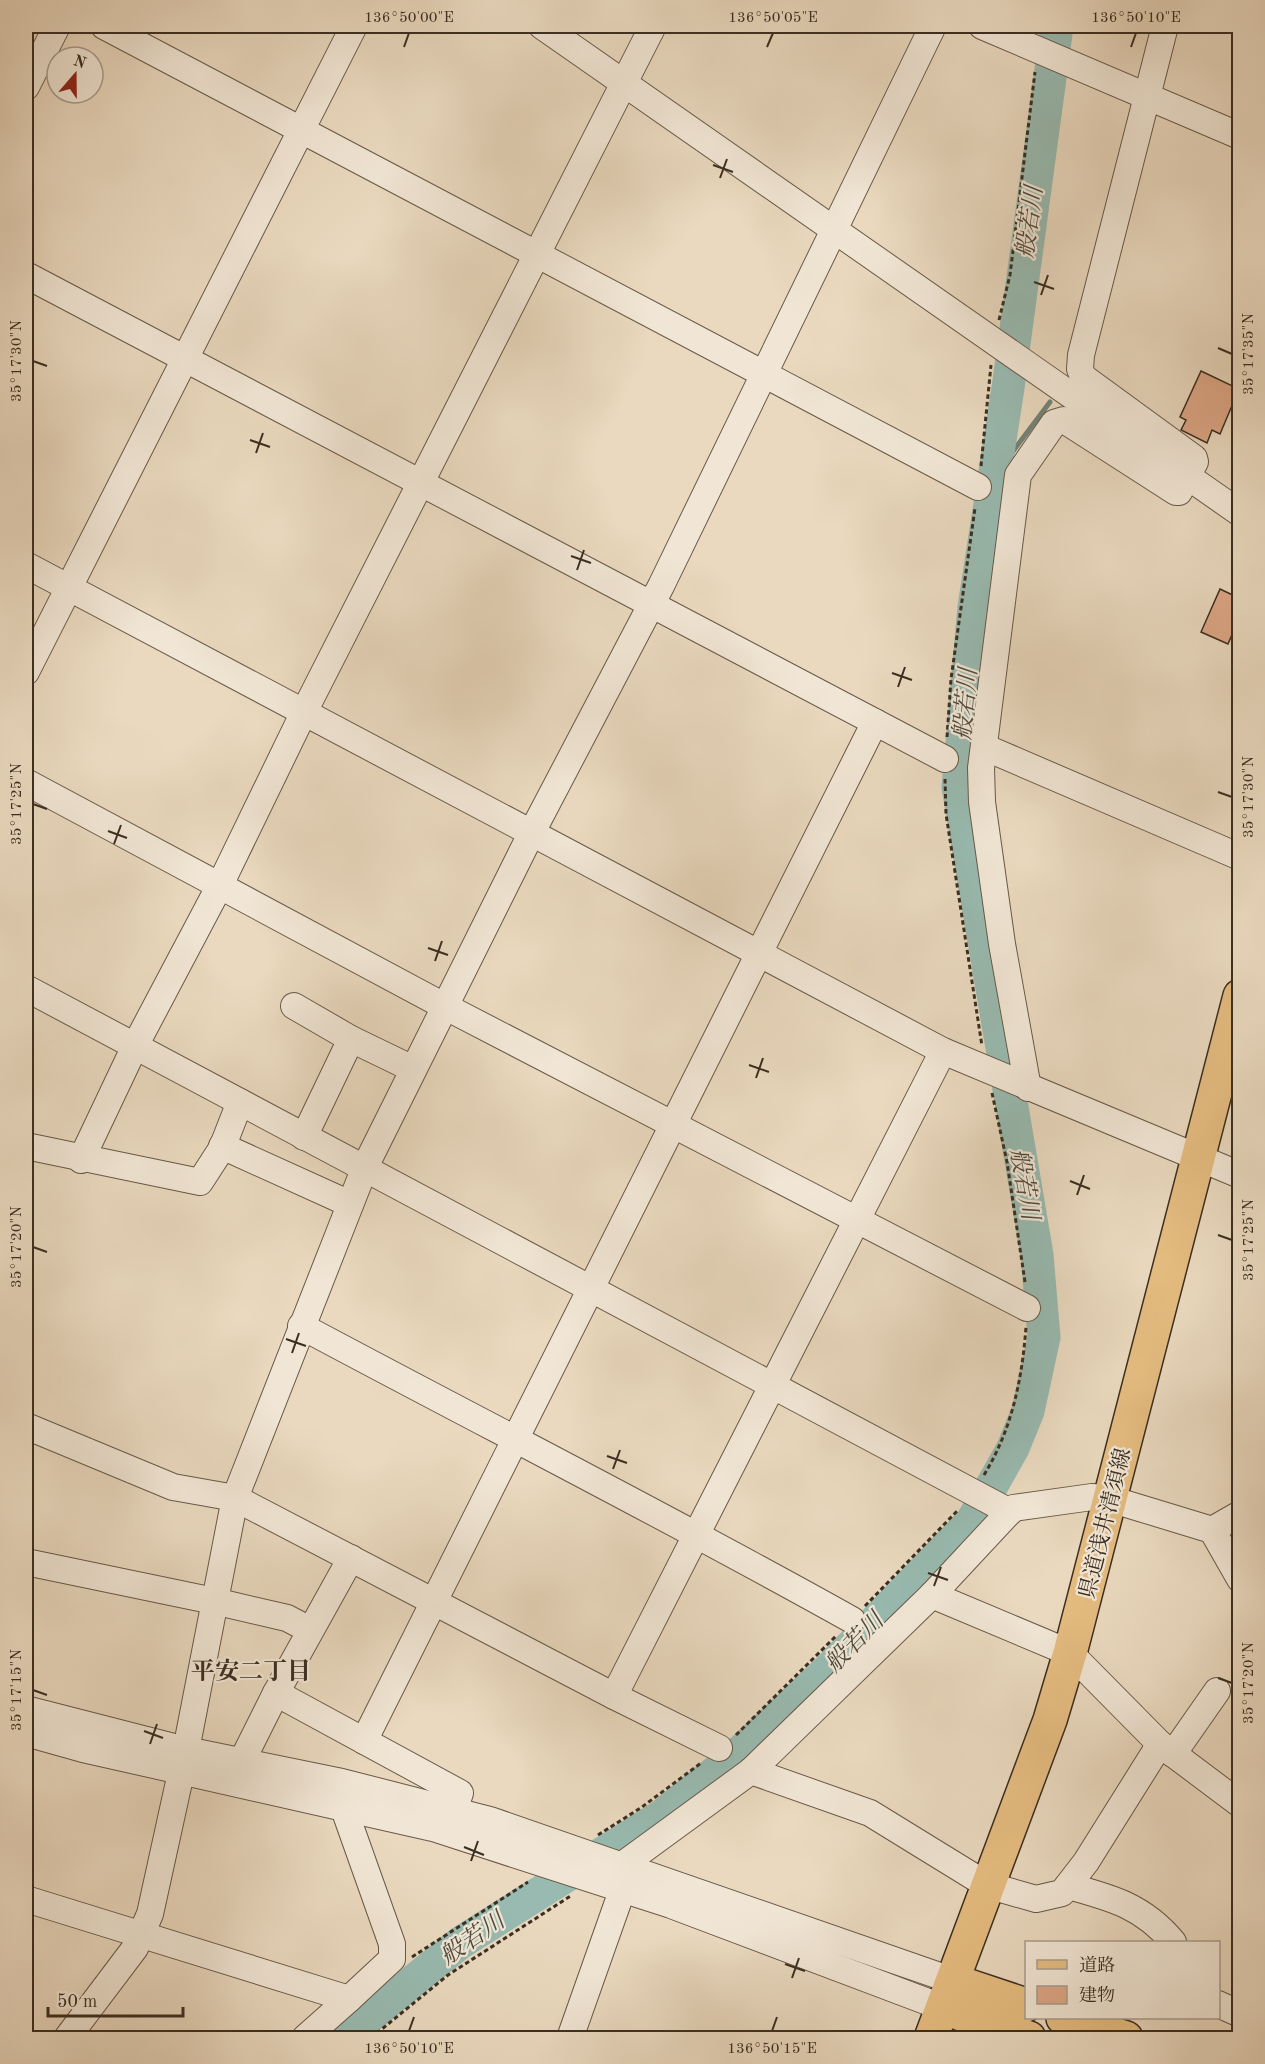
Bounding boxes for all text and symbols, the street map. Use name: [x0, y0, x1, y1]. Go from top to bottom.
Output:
text: 136°50'00"E: [364, 11, 454, 26]
text: 136°50'05"E: [728, 11, 818, 26]
text: 136°50'10"E: [1091, 11, 1181, 26]
north arrow: [45, 45, 105, 105]
text: N: [71, 53, 89, 73]
water label: 般若川: [1011, 182, 1048, 260]
text: 35°17'35"N: [1242, 313, 1257, 395]
text: 35°17'30"N: [10, 320, 25, 402]
water label: 般若川: [949, 664, 982, 741]
text: 35°17'30"N: [1242, 756, 1257, 838]
text: 35°17'25"N: [10, 763, 25, 845]
water label: 般若川: [1005, 1146, 1045, 1225]
text: 35°17'25"N: [1242, 1199, 1257, 1281]
text: 35°17'20"N: [10, 1206, 25, 1288]
street label: 県道浅井清須線: [1075, 1446, 1135, 1601]
water label: 般若川: [820, 1605, 891, 1678]
text: 35°17'20"N: [1242, 1642, 1257, 1724]
text: 35°17'15"N: [10, 1649, 25, 1731]
district label: 平安二丁目: [191, 1658, 311, 1685]
water label: 般若川: [435, 1905, 512, 1970]
legend: [1025, 1941, 1220, 2019]
text: 道路: [1079, 1955, 1115, 1975]
scale bar: [48, 1980, 183, 2018]
text: 建物: [1079, 1985, 1115, 2005]
text: 50 m: [57, 1993, 97, 2011]
text: 136°50'10"E: [364, 2042, 454, 2057]
text: 136°50'15"E: [727, 2042, 817, 2057]

